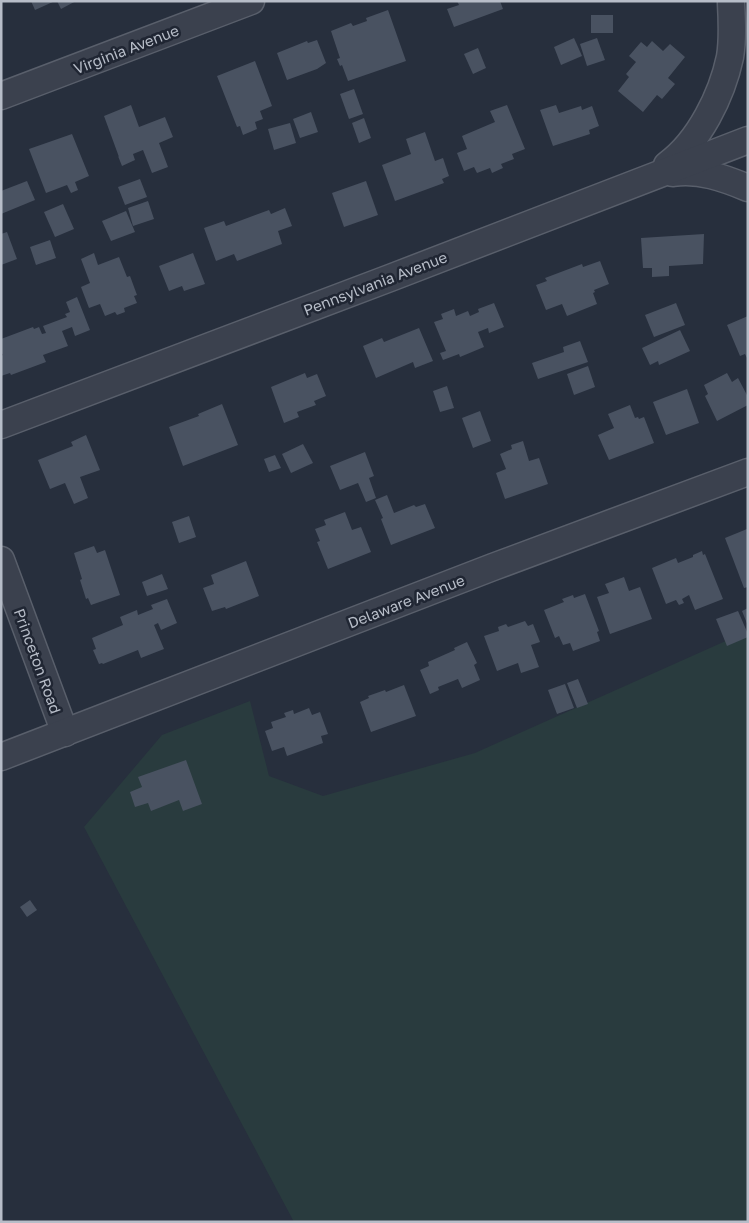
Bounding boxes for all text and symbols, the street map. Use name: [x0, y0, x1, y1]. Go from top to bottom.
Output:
street label: Virginia Avenue: [71, 21, 182, 77]
street label: Pennsylvania Avenue: [301, 247, 450, 319]
street label: Delaware Avenue: [345, 570, 467, 632]
street label: Princeton Road: [11, 606, 65, 716]

